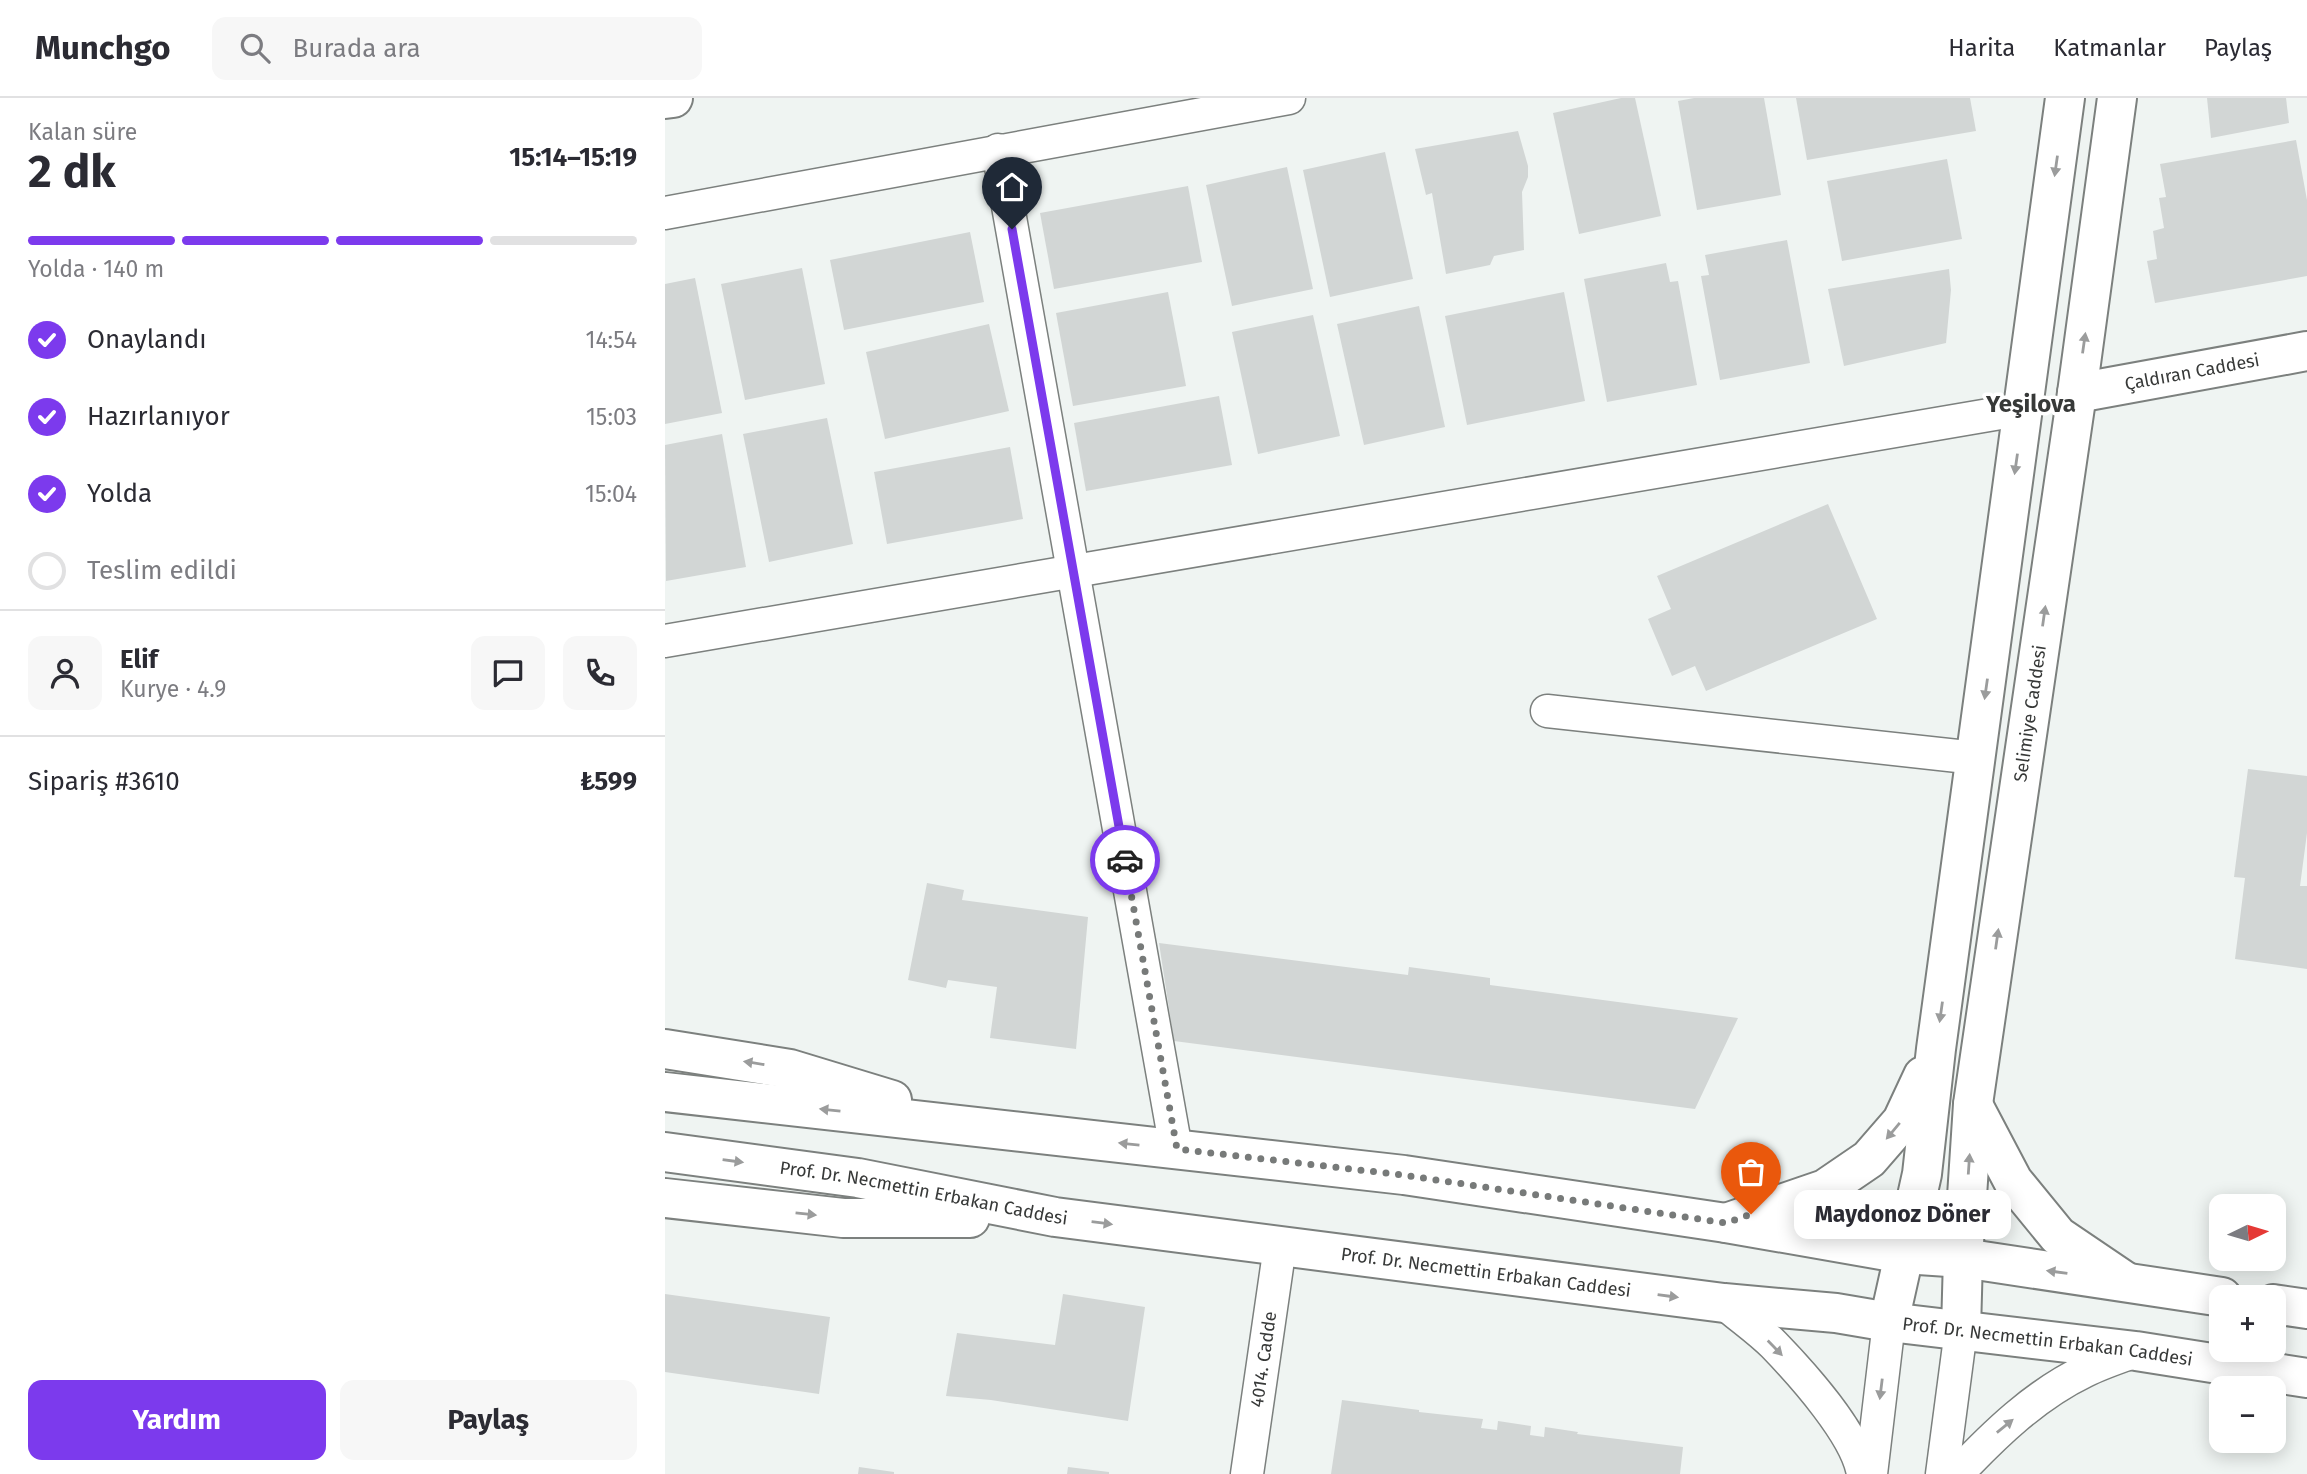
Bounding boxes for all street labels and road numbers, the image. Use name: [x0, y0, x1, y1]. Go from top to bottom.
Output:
street label: Çaldıran Caddesi: [2123, 349, 2261, 395]
street label: Selimiye Caddesi: [2009, 643, 2051, 784]
street label: Prof. Dr. Necmettin Erbakan Caddesi: [778, 1157, 1069, 1230]
street label: Prof. Dr. Necmettin Erbakan Caddesi: [1340, 1243, 1632, 1302]
street label: 4014. Cadde: [1246, 1310, 1281, 1409]
street label: Prof. Dr. Necmettin Erbakan Caddesi: [1901, 1313, 2194, 1371]

